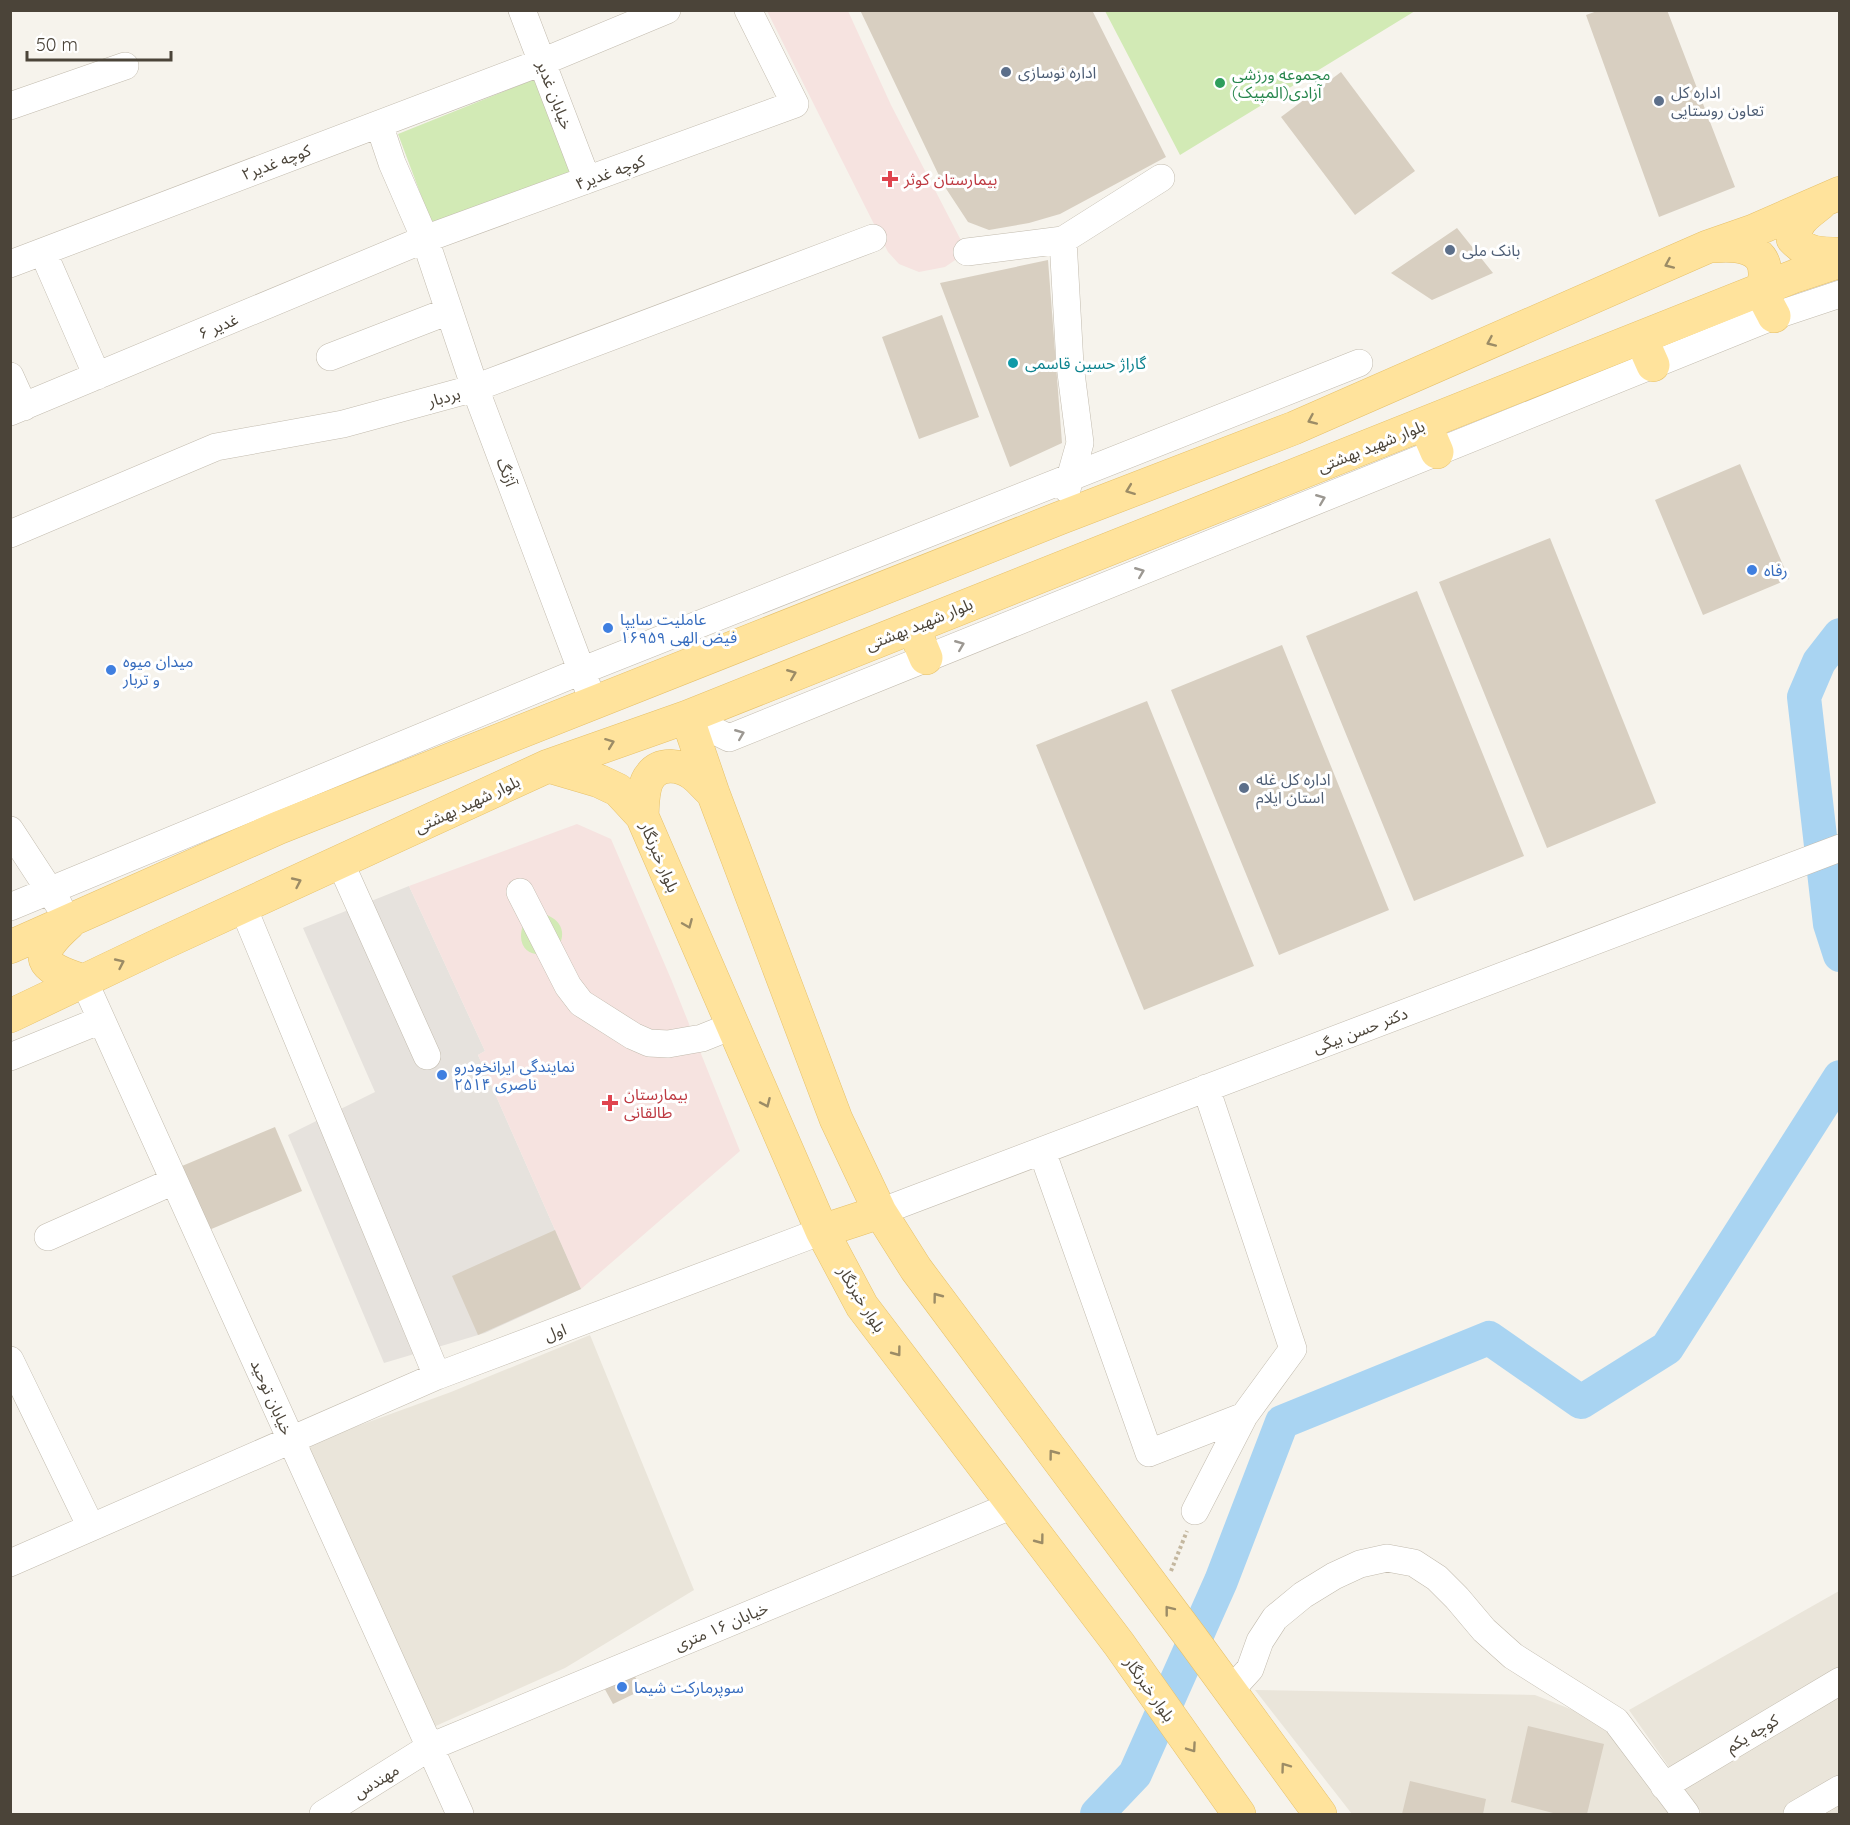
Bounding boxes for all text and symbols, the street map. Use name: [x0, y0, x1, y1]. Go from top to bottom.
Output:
scale bar: [27, 24, 171, 62]
text: 50 m: [36, 33, 78, 56]
street label: خیابان غدیر: [532, 57, 577, 132]
place label: اداره نوسازی: [1018, 62, 1096, 82]
place label: مجموعه ورزشی آزادی(المپیک): [1232, 64, 1330, 103]
marker: اداره نوسازی: [999, 65, 1013, 79]
marker: مجموعه ورزشی آزادی(المپیک): [1213, 76, 1227, 90]
place label: اداره کل تعاون روستایی: [1671, 82, 1764, 120]
marker: اداره کل تعاون روستایی: [1652, 94, 1666, 108]
street label: کوچه غدیر۲: [239, 140, 314, 185]
street label: کوچه غدیر۴: [572, 150, 648, 195]
place label: بیمارستان کوثر: [903, 169, 997, 189]
marker: بیمارستان کوثر: [881, 170, 899, 188]
place label: بانک ملی: [1462, 240, 1520, 260]
marker: بانک ملی: [1443, 243, 1457, 257]
one-way arrow: [1665, 256, 1676, 268]
street label: غدیر ۶: [195, 309, 241, 343]
one-way arrow: [1486, 335, 1497, 347]
place label: گاراژ حسین قاسمی: [1025, 353, 1147, 373]
marker: گاراژ حسین قاسمی: [1006, 356, 1020, 370]
street label: بردبار: [425, 383, 462, 411]
one-way arrow: [1307, 413, 1318, 425]
street label: بلوار شهید بهشتی: [1314, 415, 1428, 477]
street label: آژنگ: [492, 455, 522, 490]
one-way arrow: [1125, 483, 1136, 496]
one-way arrow: [1315, 494, 1326, 506]
place label: رفاه: [1764, 560, 1788, 580]
marker: رفاه: [1745, 563, 1759, 577]
one-way arrow: [1134, 567, 1145, 579]
street label: بلوار شهید بهشتی: [862, 593, 976, 655]
place label: عاملیت سایپا ۱۶۹۵۹ فیض الهی: [620, 609, 737, 647]
marker: عاملیت سایپا ۱۶۹۵۹ فیض الهی: [601, 621, 615, 635]
one-way arrow: [953, 640, 964, 652]
place label: میدان میوه و تربار: [122, 651, 193, 689]
marker: میدان میوه و تربار: [104, 663, 118, 677]
one-way arrow: [786, 669, 797, 681]
one-way arrow: [734, 728, 745, 741]
one-way arrow: [604, 738, 615, 751]
place label: اداره کل غله استان ایلام: [1256, 769, 1331, 810]
street label: بلوار شهید بهشتی: [411, 771, 523, 837]
marker: اداره کل غله استان ایلام: [1237, 781, 1251, 795]
street label: بلوار خبرنگار: [636, 818, 684, 895]
one-way arrow: [291, 877, 302, 889]
one-way arrow: [681, 918, 693, 929]
one-way arrow: [114, 959, 125, 971]
street label: دکتر حسن بیگی: [1310, 1003, 1410, 1057]
place label: نمایندگی ایرانخودرو ناصری ۲۵۱۴: [454, 1056, 575, 1094]
marker: نمایندگی ایرانخودرو ناصری ۲۵۱۴: [435, 1068, 449, 1082]
place label: بیمارستان طالقانی: [624, 1084, 688, 1122]
marker: بیمارستان طالقانی: [601, 1094, 619, 1112]
one-way arrow: [759, 1097, 771, 1108]
street label: بلوار خبرنگار: [833, 1261, 890, 1336]
one-way arrow: [933, 1293, 944, 1304]
street label: اول: [541, 1319, 569, 1346]
one-way arrow: [889, 1345, 900, 1356]
street label: خیابان توحید: [246, 1356, 298, 1438]
one-way arrow: [1049, 1449, 1060, 1460]
one-way arrow: [1032, 1534, 1043, 1545]
street label: خیابان ۱۶ متری: [671, 1597, 771, 1655]
one-way arrow: [1166, 1606, 1177, 1617]
street label: بلوار خبرنگار: [1120, 1652, 1180, 1725]
place label: سوپرمارکت شیما: [634, 1677, 744, 1698]
marker: سوپرمارکت شیما: [615, 1680, 629, 1694]
street label: کوچه یکم: [1722, 1709, 1784, 1759]
one-way arrow: [1185, 1742, 1196, 1753]
street label: مهندس: [350, 1759, 402, 1803]
one-way arrow: [1281, 1763, 1292, 1774]

